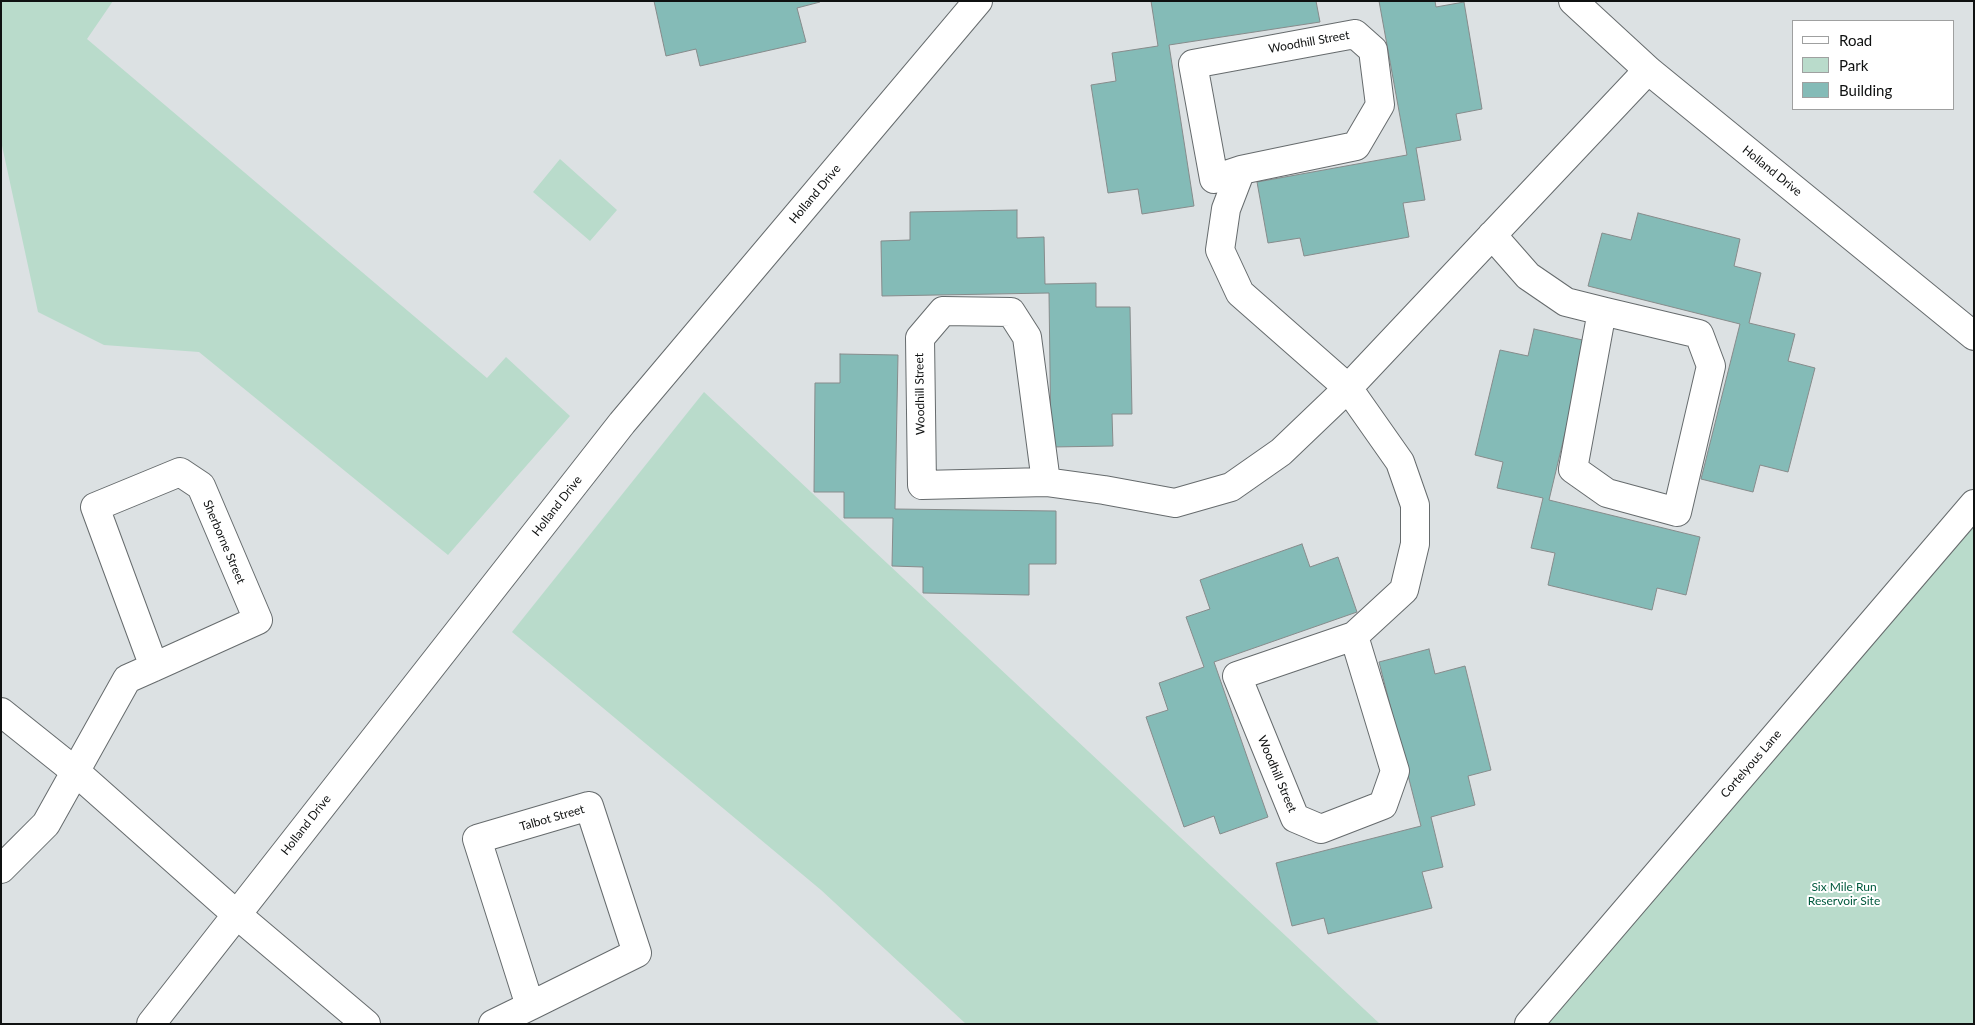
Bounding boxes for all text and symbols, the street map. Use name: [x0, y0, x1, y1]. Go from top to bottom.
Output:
legend: [1792, 20, 1955, 110]
street label: Woodhill Street: [1267, 28, 1351, 56]
text: Road: [1839, 31, 1872, 49]
text: Park: [1839, 56, 1868, 74]
text: Building: [1839, 81, 1892, 99]
street label: Holland Drive: [1739, 143, 1805, 199]
street label: Holland Drive: [786, 162, 844, 226]
street label: Woodhill Street: [912, 353, 928, 435]
street label: Holland Drive: [529, 473, 585, 539]
street label: Sherborne Street: [200, 498, 248, 586]
street label: Cortelyous Lane: [1718, 727, 1784, 801]
street label: Woodhill Street: [1254, 733, 1300, 815]
street label: Holland Drive: [278, 792, 334, 858]
street label: Talbot Street: [518, 802, 586, 834]
park label: Six Mile Run Reservoir Site: [1808, 880, 1880, 908]

